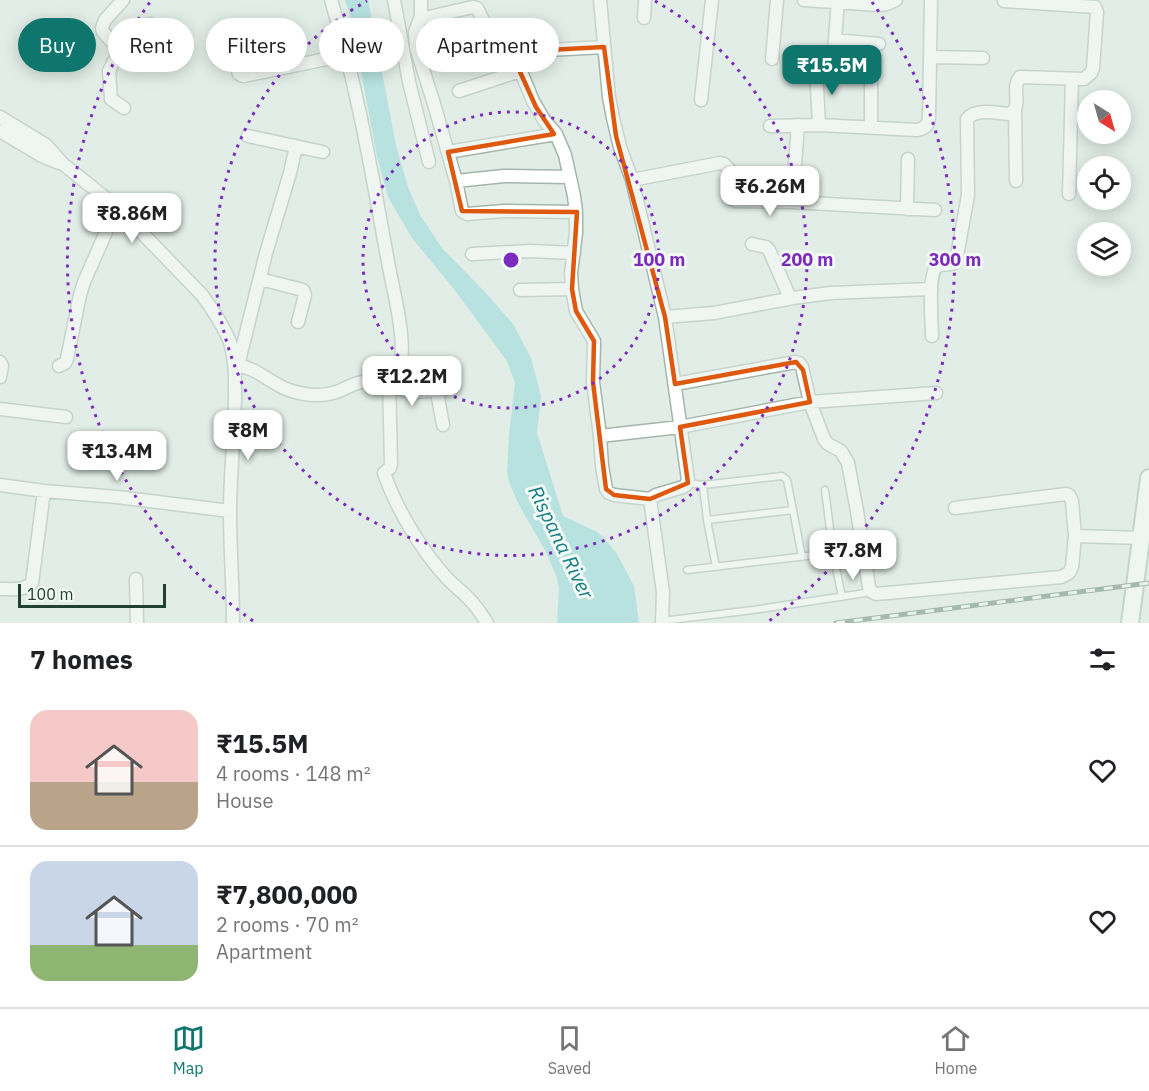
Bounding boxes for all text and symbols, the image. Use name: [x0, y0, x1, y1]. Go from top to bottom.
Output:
chip: Buy: [18, 18, 96, 72]
chip: Rent: [108, 18, 194, 72]
chip: Filters: [206, 18, 307, 72]
chip: New: [319, 18, 404, 72]
chip: Apartment: [416, 18, 559, 72]
pin: ₹15.5M: [783, 45, 881, 96]
text: ₹15.5M: [796, 51, 868, 78]
north arrow: [1077, 90, 1131, 144]
map controls: [1077, 90, 1131, 276]
button: locate: [1077, 156, 1131, 210]
pin: ₹6.26M: [721, 166, 819, 217]
text: ₹6.26M: [734, 172, 806, 199]
pin: ₹8.86M: [83, 193, 181, 244]
text: ₹8.86M: [96, 199, 168, 226]
button: layers: [1077, 222, 1131, 276]
text: 100 m: [633, 248, 685, 271]
text: 200 m: [781, 248, 833, 271]
text: 300 m: [929, 248, 981, 271]
centre of rings: [501, 250, 521, 270]
pin: ₹12.2M: [363, 356, 461, 407]
text: ₹12.2M: [376, 362, 448, 389]
pin: ₹8M: [219, 410, 277, 461]
text: ₹8M: [228, 416, 268, 443]
pin: ₹13.4M: [68, 431, 166, 482]
text: ₹13.4M: [81, 437, 153, 464]
water label: Rispana River: [522, 481, 601, 604]
pin: ₹7.8M: [811, 530, 895, 581]
text: ₹7.8M: [823, 536, 883, 563]
scale bar: [18, 581, 166, 608]
text: 100 m: [27, 584, 74, 604]
text: 7 homes: [30, 642, 133, 676]
icon: filters: [1086, 643, 1119, 676]
text: ₹15.5M: [216, 726, 309, 760]
icon: home: [78, 734, 150, 806]
icon: heart: [1086, 754, 1119, 787]
text: 4 rooms · 148 m²: [216, 760, 371, 787]
text: House: [216, 787, 273, 814]
text: ₹7,800,000: [216, 877, 358, 911]
icon: home: [78, 885, 150, 957]
icon: heart: [1086, 905, 1119, 938]
text: 2 rooms · 70 m²: [216, 911, 359, 938]
text: Apartment: [216, 938, 312, 965]
tab: Map: [172, 1022, 205, 1078]
tab: Saved: [548, 1022, 591, 1078]
tab: Home: [934, 1022, 977, 1078]

